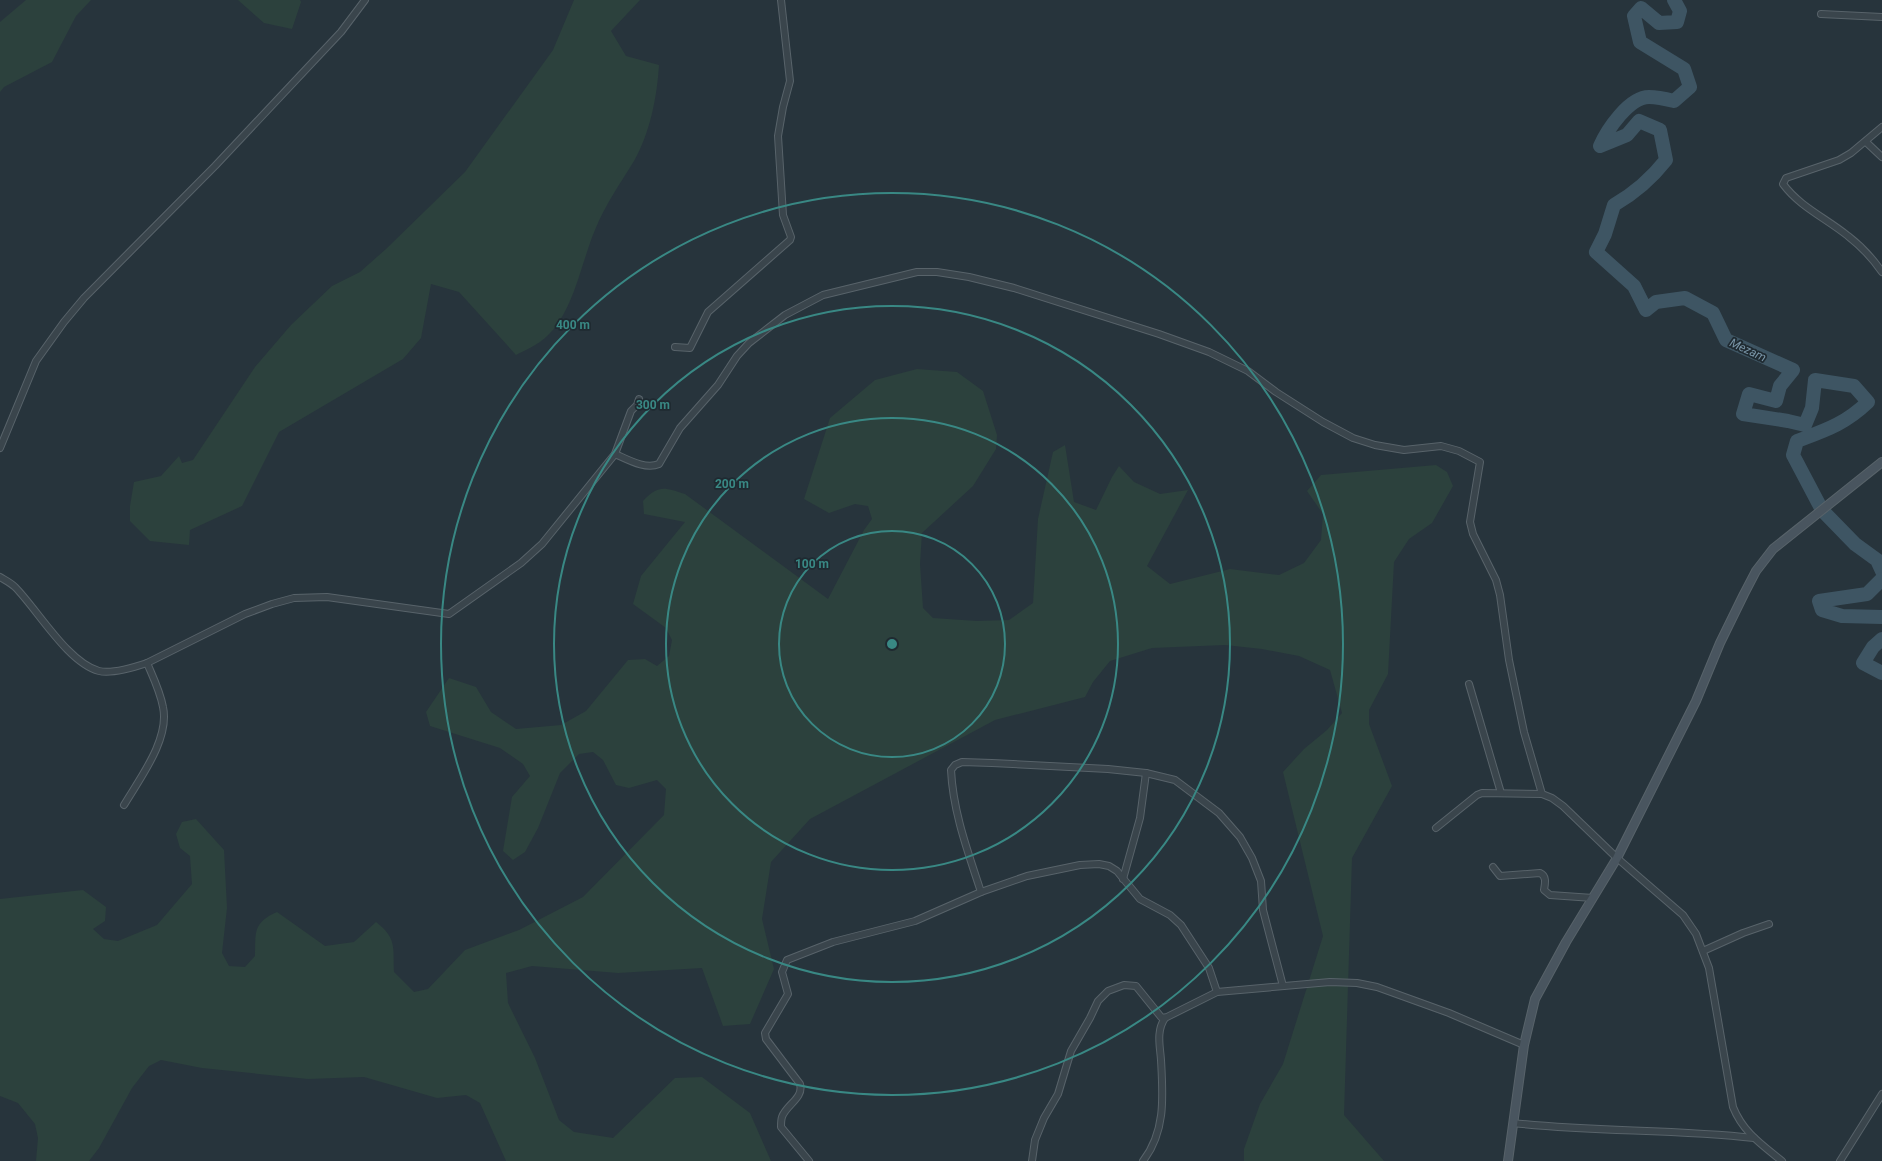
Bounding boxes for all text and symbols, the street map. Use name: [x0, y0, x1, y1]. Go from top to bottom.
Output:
text: 400 m: [556, 318, 590, 332]
water label: Mezam: [1728, 335, 1768, 365]
text: 300 m: [636, 398, 670, 412]
text: 200 m: [715, 477, 749, 491]
text: 100 m: [795, 557, 829, 571]
centre of rings: [885, 637, 899, 651]

